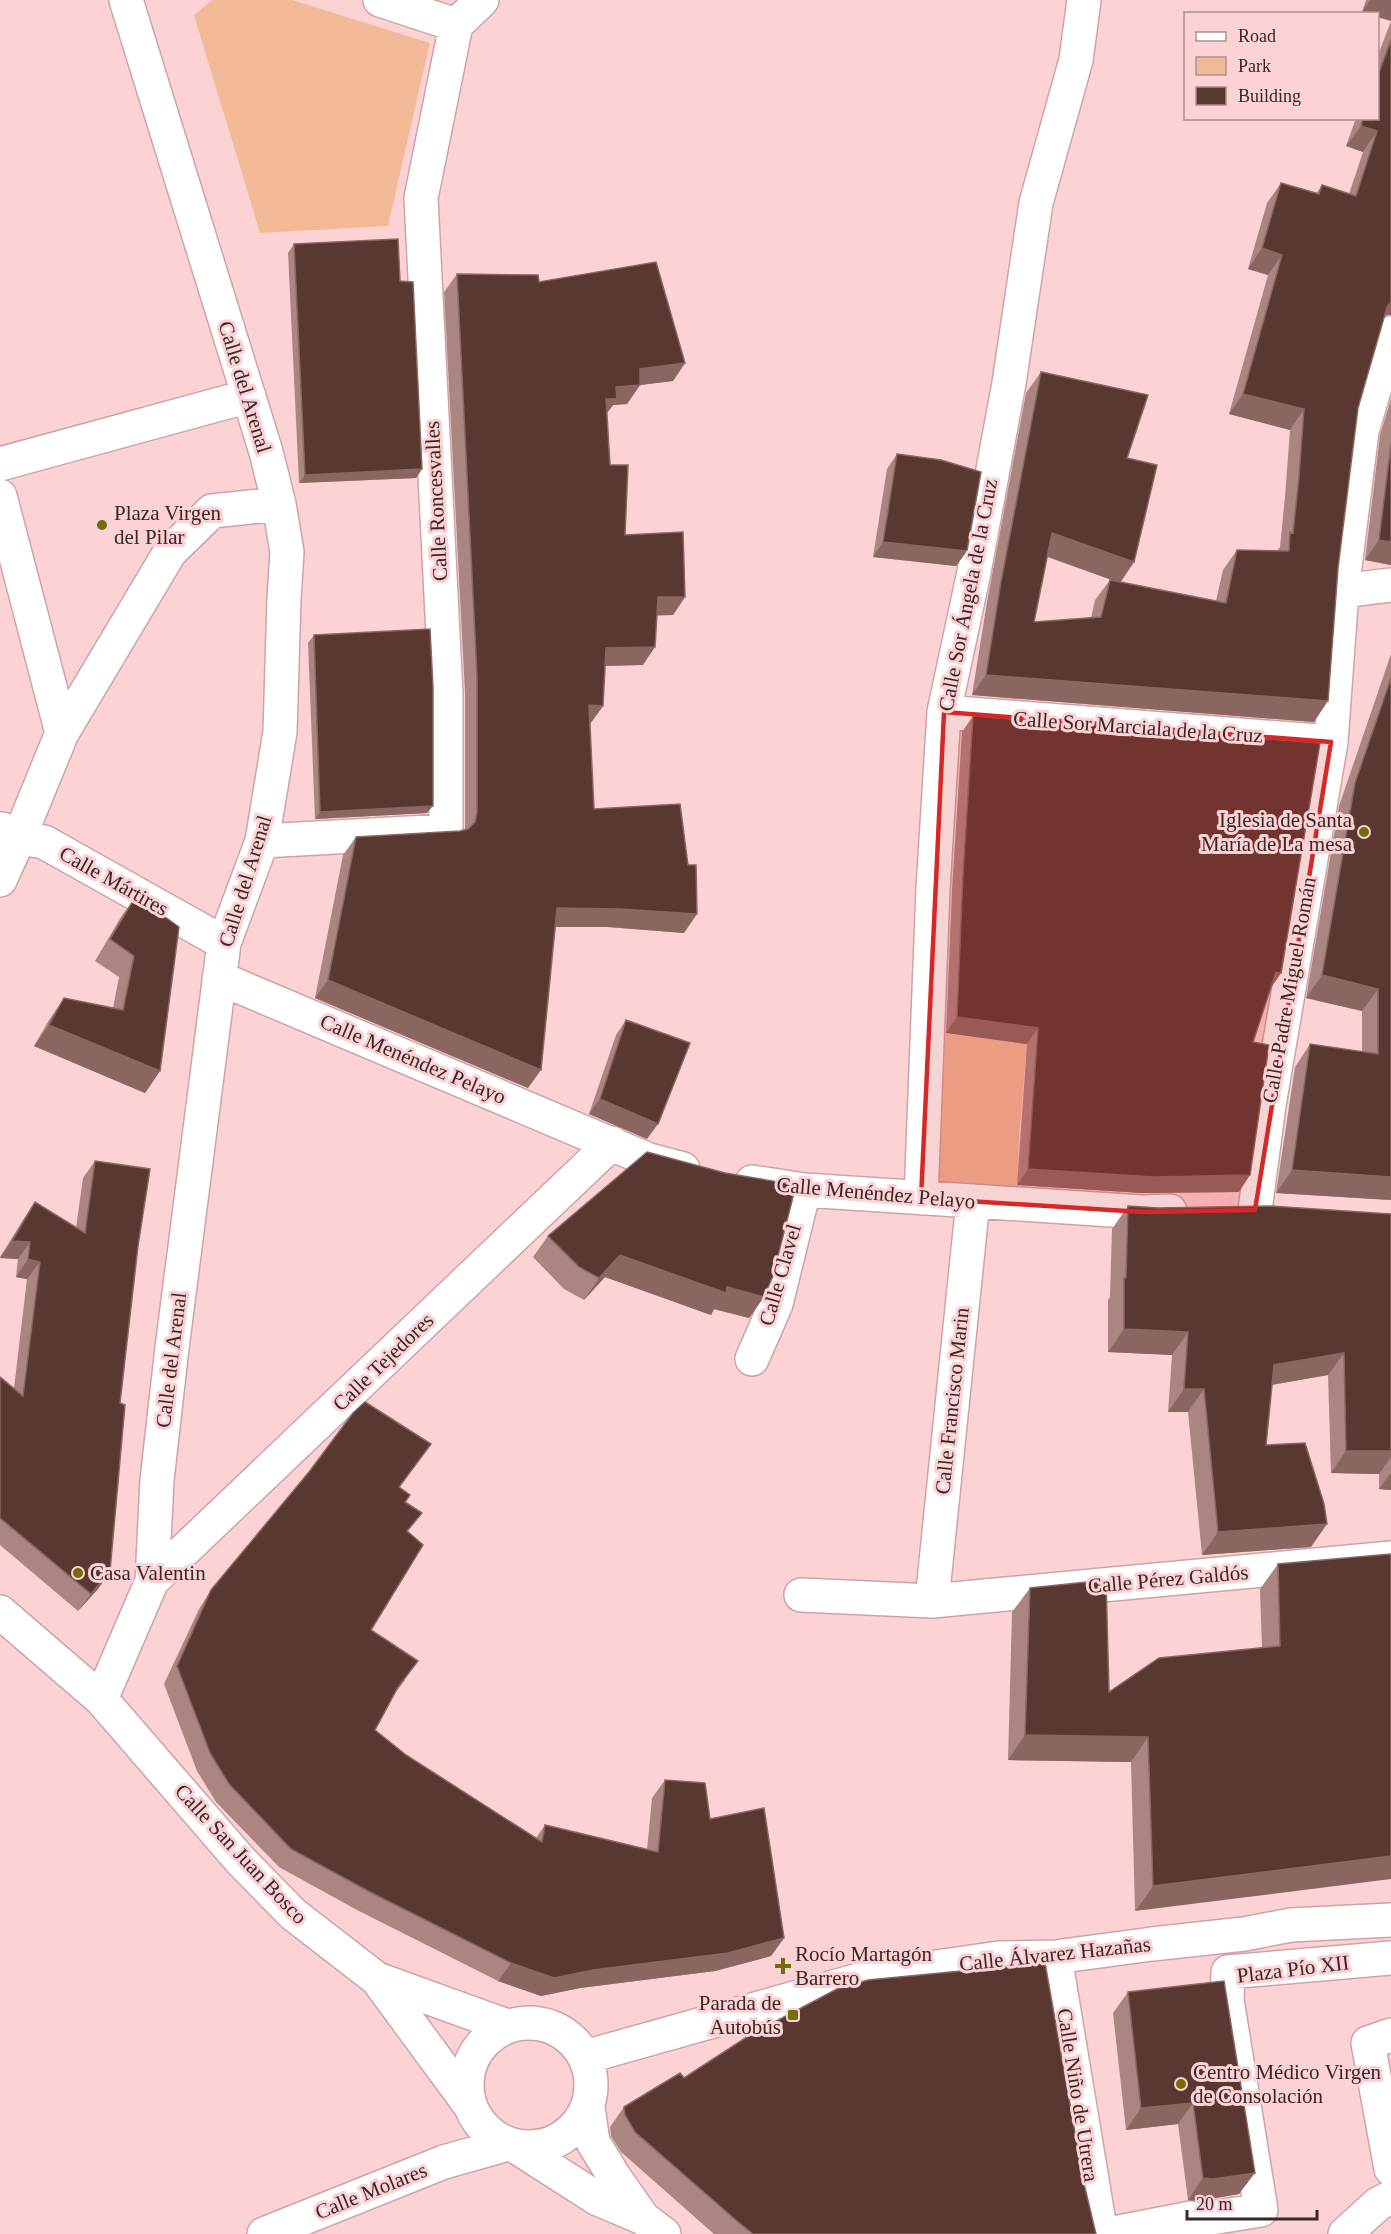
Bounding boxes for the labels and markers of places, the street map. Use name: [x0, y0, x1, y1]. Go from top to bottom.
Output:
place label: Plaza Virgen del Pilar: [114, 501, 222, 549]
marker: Plaza Virgen del Pilar: [95, 518, 109, 532]
place label: Iglesia de Santa María de La mesa: [1201, 808, 1353, 856]
marker: Iglesia de Santa María de La mesa: [1357, 825, 1371, 839]
place label: Casa Valentin: [90, 1561, 206, 1585]
marker: Casa Valentin: [71, 1566, 85, 1580]
place label: Rocío Martagón Barrero: [795, 1942, 933, 1990]
marker: Rocío Martagón Barrero: [776, 1959, 790, 1973]
place label: Parada de Autobús: [699, 1991, 781, 2039]
marker: Parada de Autobús: [786, 2008, 800, 2022]
place label: Centro Médico Virgen de Consolación: [1193, 2060, 1382, 2108]
marker: Centro Médico Virgen de Consolación: [1174, 2077, 1188, 2091]

